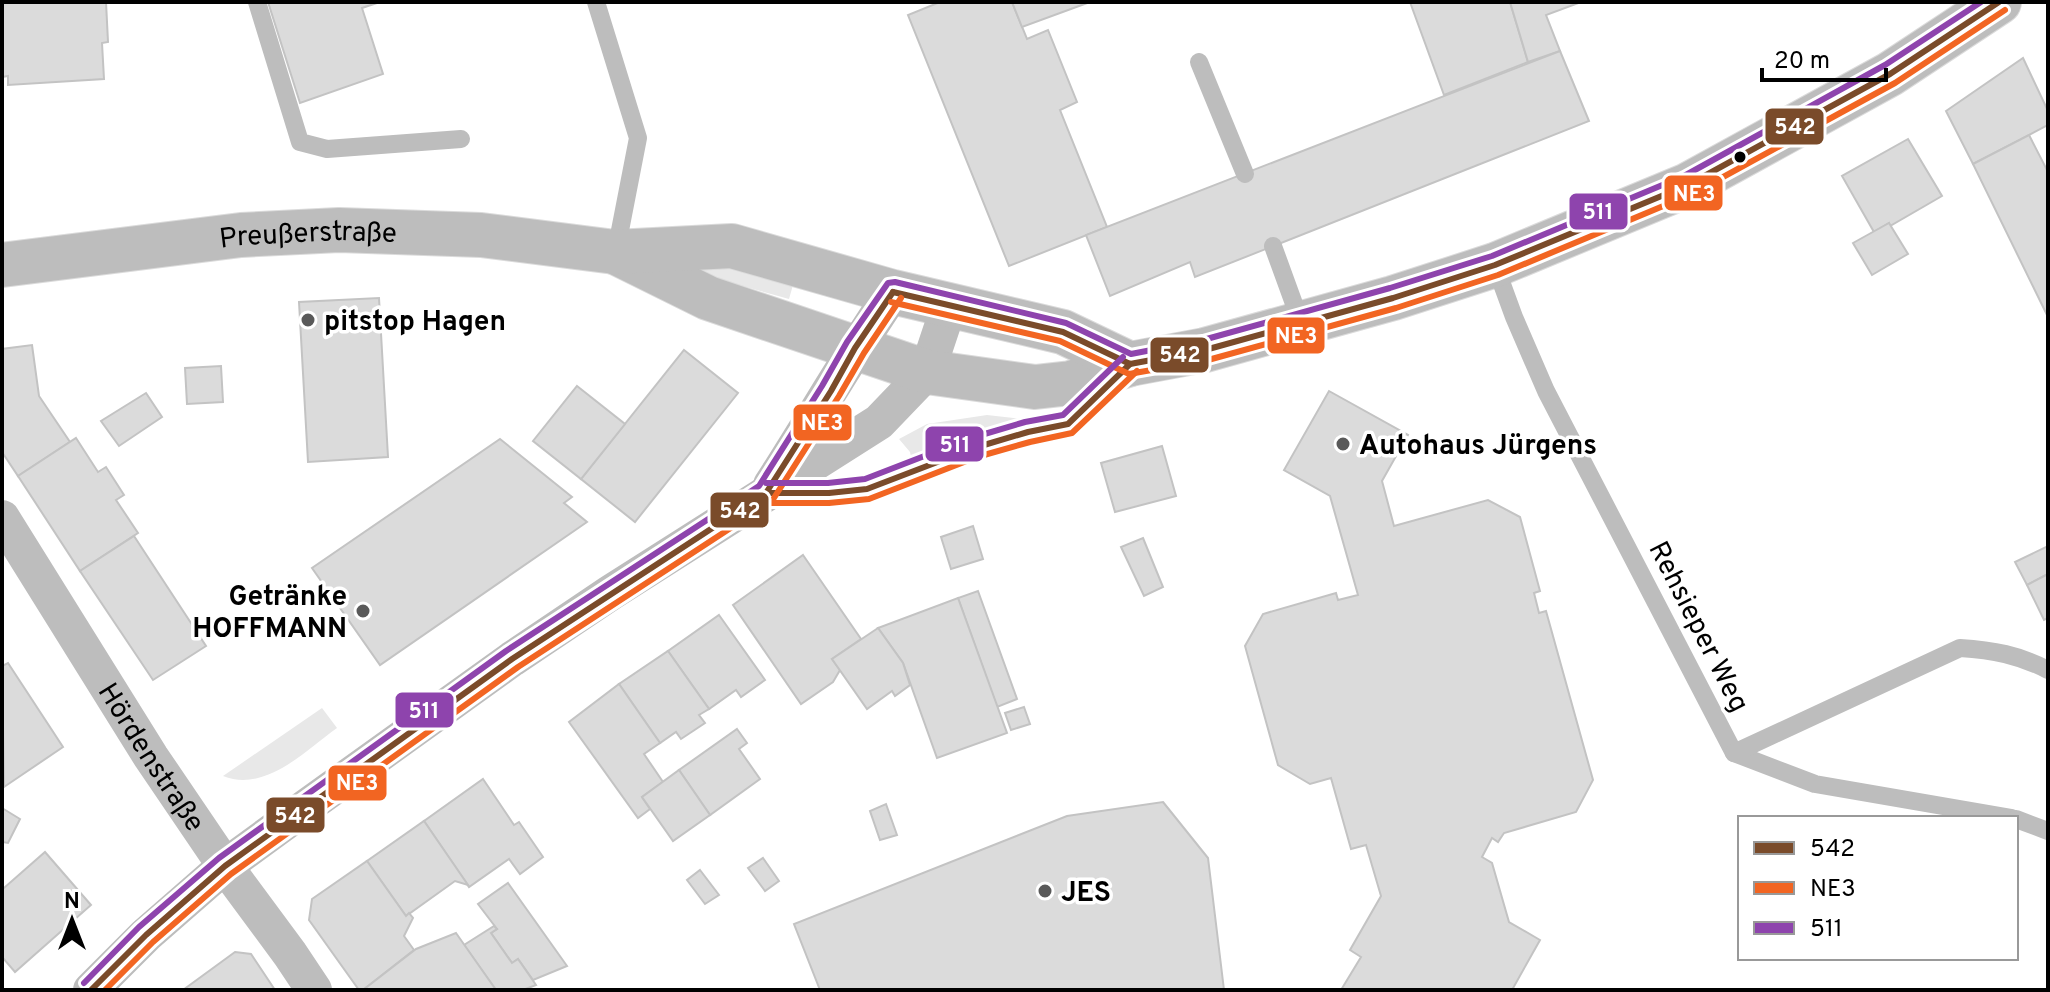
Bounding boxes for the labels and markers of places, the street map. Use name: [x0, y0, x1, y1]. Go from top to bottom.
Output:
unlabelled marker: [1732, 149, 1748, 165]
place label: pitstop Hagen: [324, 305, 506, 341]
marker: pitstop Hagen: [299, 311, 317, 329]
place label: Autohaus Jürgens: [1359, 429, 1597, 465]
marker: Autohaus Jürgens: [1334, 435, 1352, 453]
place label: Getränke HOFFMANN: [192, 580, 347, 648]
marker: Getränke HOFFMANN: [354, 602, 372, 620]
place label: JES: [1061, 876, 1111, 912]
marker: JES: [1036, 882, 1054, 900]

